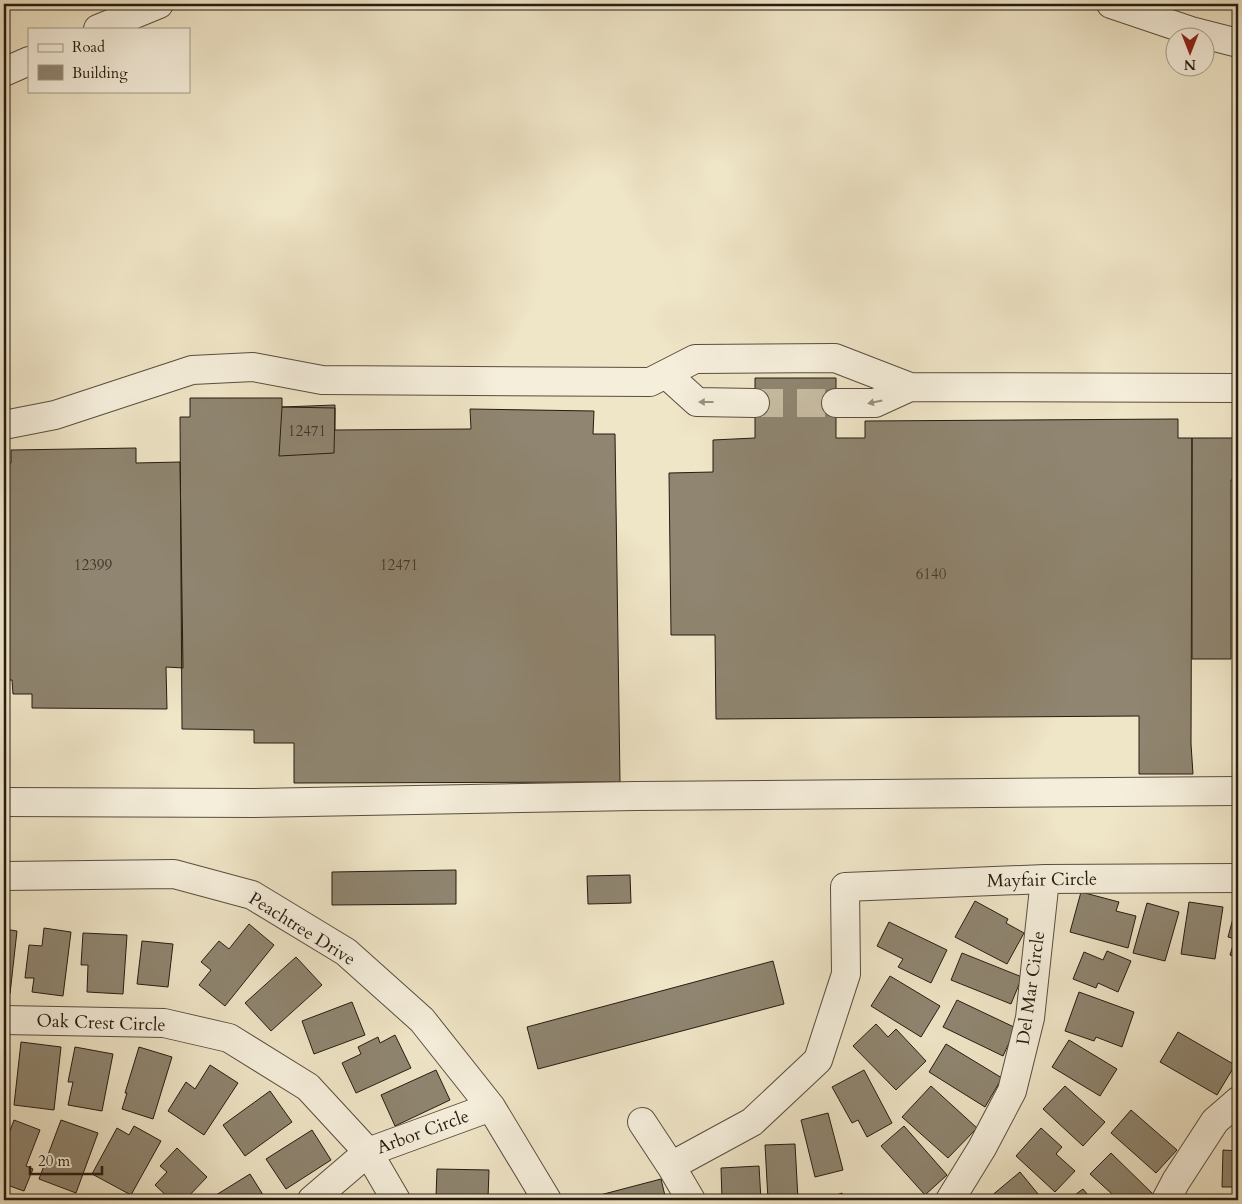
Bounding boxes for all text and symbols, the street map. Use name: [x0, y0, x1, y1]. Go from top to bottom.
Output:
legend: [28, 28, 190, 92]
north arrow: [1164, 28, 1214, 78]
text: Road: [72, 37, 105, 57]
text: N: [1184, 55, 1196, 74]
text: Building: [72, 63, 128, 83]
one-way arrow: [698, 398, 714, 406]
one-way arrow: [866, 398, 882, 406]
house number: 12471: [288, 421, 326, 441]
house number: 12399: [74, 555, 113, 575]
house number: 12471: [380, 555, 418, 575]
house number: 6140: [916, 564, 947, 584]
street label: Mayfair Circle: [987, 867, 1097, 893]
street label: Peachtree Drive: [244, 886, 360, 972]
street label: Del Mar Circle: [1011, 929, 1051, 1047]
street label: Oak Crest Circle: [36, 1008, 166, 1038]
street label: Arbor Circle: [373, 1104, 473, 1160]
scale bar: [30, 1144, 102, 1176]
text: 20 m: [38, 1151, 70, 1171]

